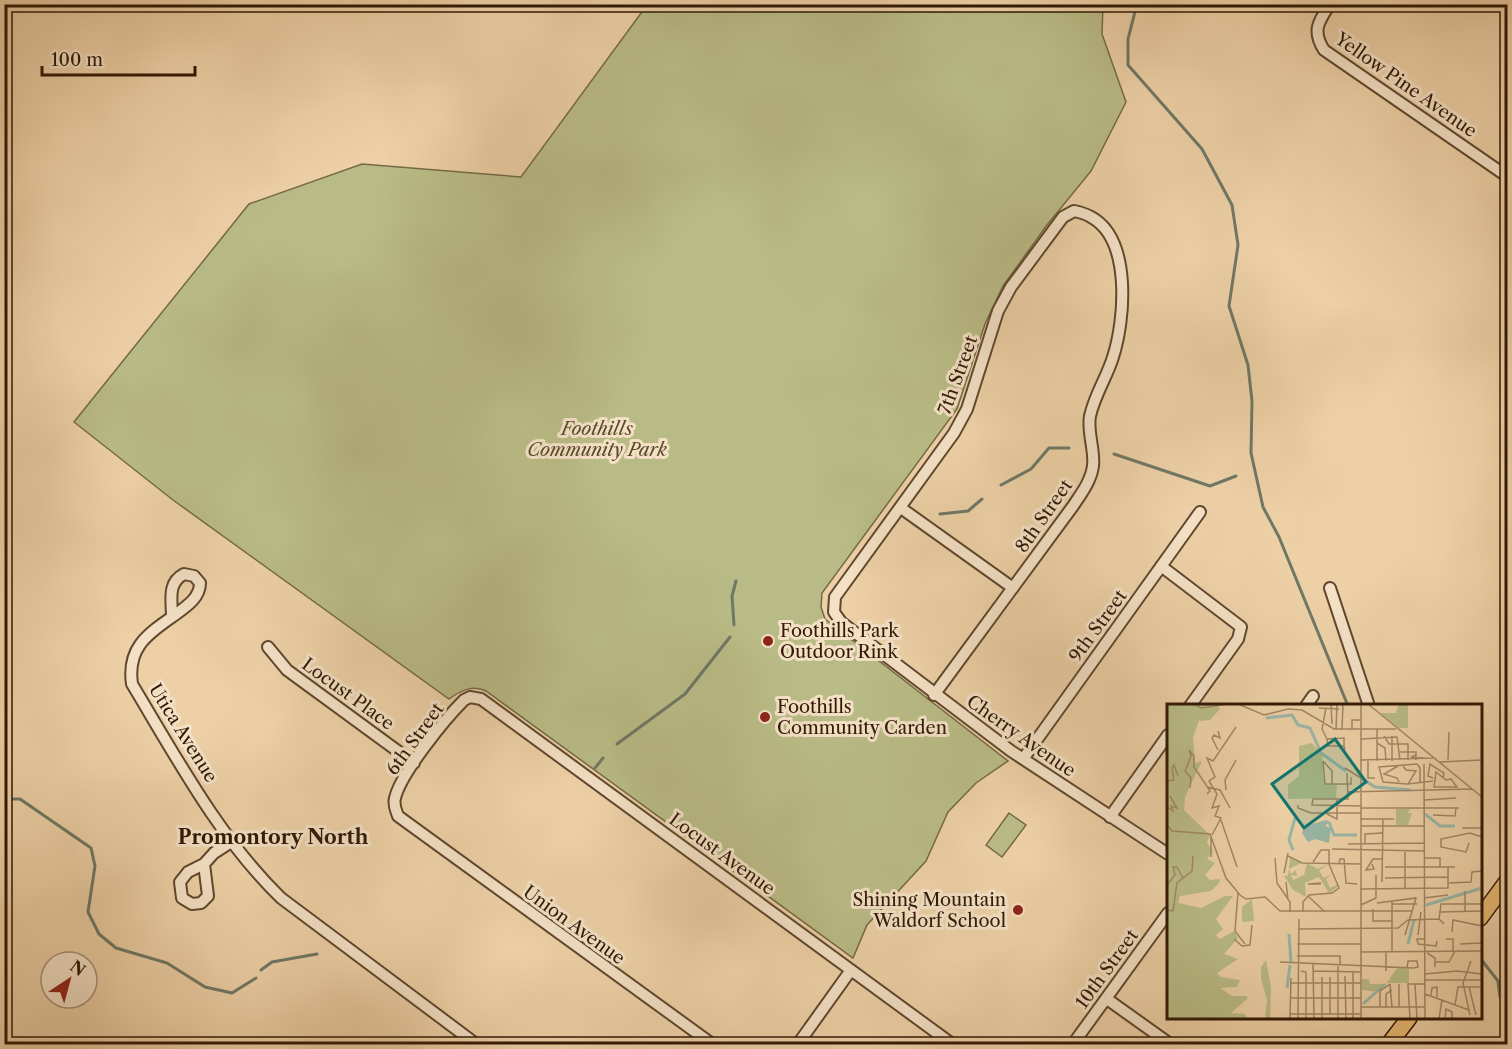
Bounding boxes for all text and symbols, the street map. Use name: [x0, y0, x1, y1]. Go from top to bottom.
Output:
street label: Yellow Pine Avenue: [1330, 27, 1481, 142]
scale bar: [42, 39, 195, 77]
text: 100 m: [51, 49, 103, 71]
street label: 7th Street: [934, 332, 983, 417]
park label: Foothills Community Park: [527, 418, 667, 461]
street label: 8th Street: [1011, 475, 1077, 557]
street label: 9th Street: [1064, 585, 1132, 666]
place label: Foothills Park Outdoor Rink: [780, 620, 900, 663]
marker: Foothills Park Outdoor Rink: [761, 634, 775, 648]
street label: Locust Place: [298, 653, 398, 735]
street label: Utica Avenue: [144, 680, 222, 786]
street label: Cherry Avenue: [962, 690, 1080, 782]
place label: Foothills Community Carden: [777, 696, 947, 739]
street label: 6th Street: [381, 698, 449, 779]
inset map: [1167, 704, 1482, 1019]
marker: Foothills Community Carden: [758, 710, 772, 724]
street label: Locust Avenue: [665, 808, 779, 900]
district label: Promontory North: [178, 825, 369, 849]
street label: Union Avenue: [519, 881, 629, 969]
place label: Shining Mountain Waldorf School: [852, 889, 1006, 932]
marker: Shining Mountain Waldorf School: [1011, 903, 1025, 917]
street label: 10th Street: [1071, 925, 1143, 1013]
north arrow: [39, 950, 99, 1010]
text: N: [66, 956, 89, 980]

